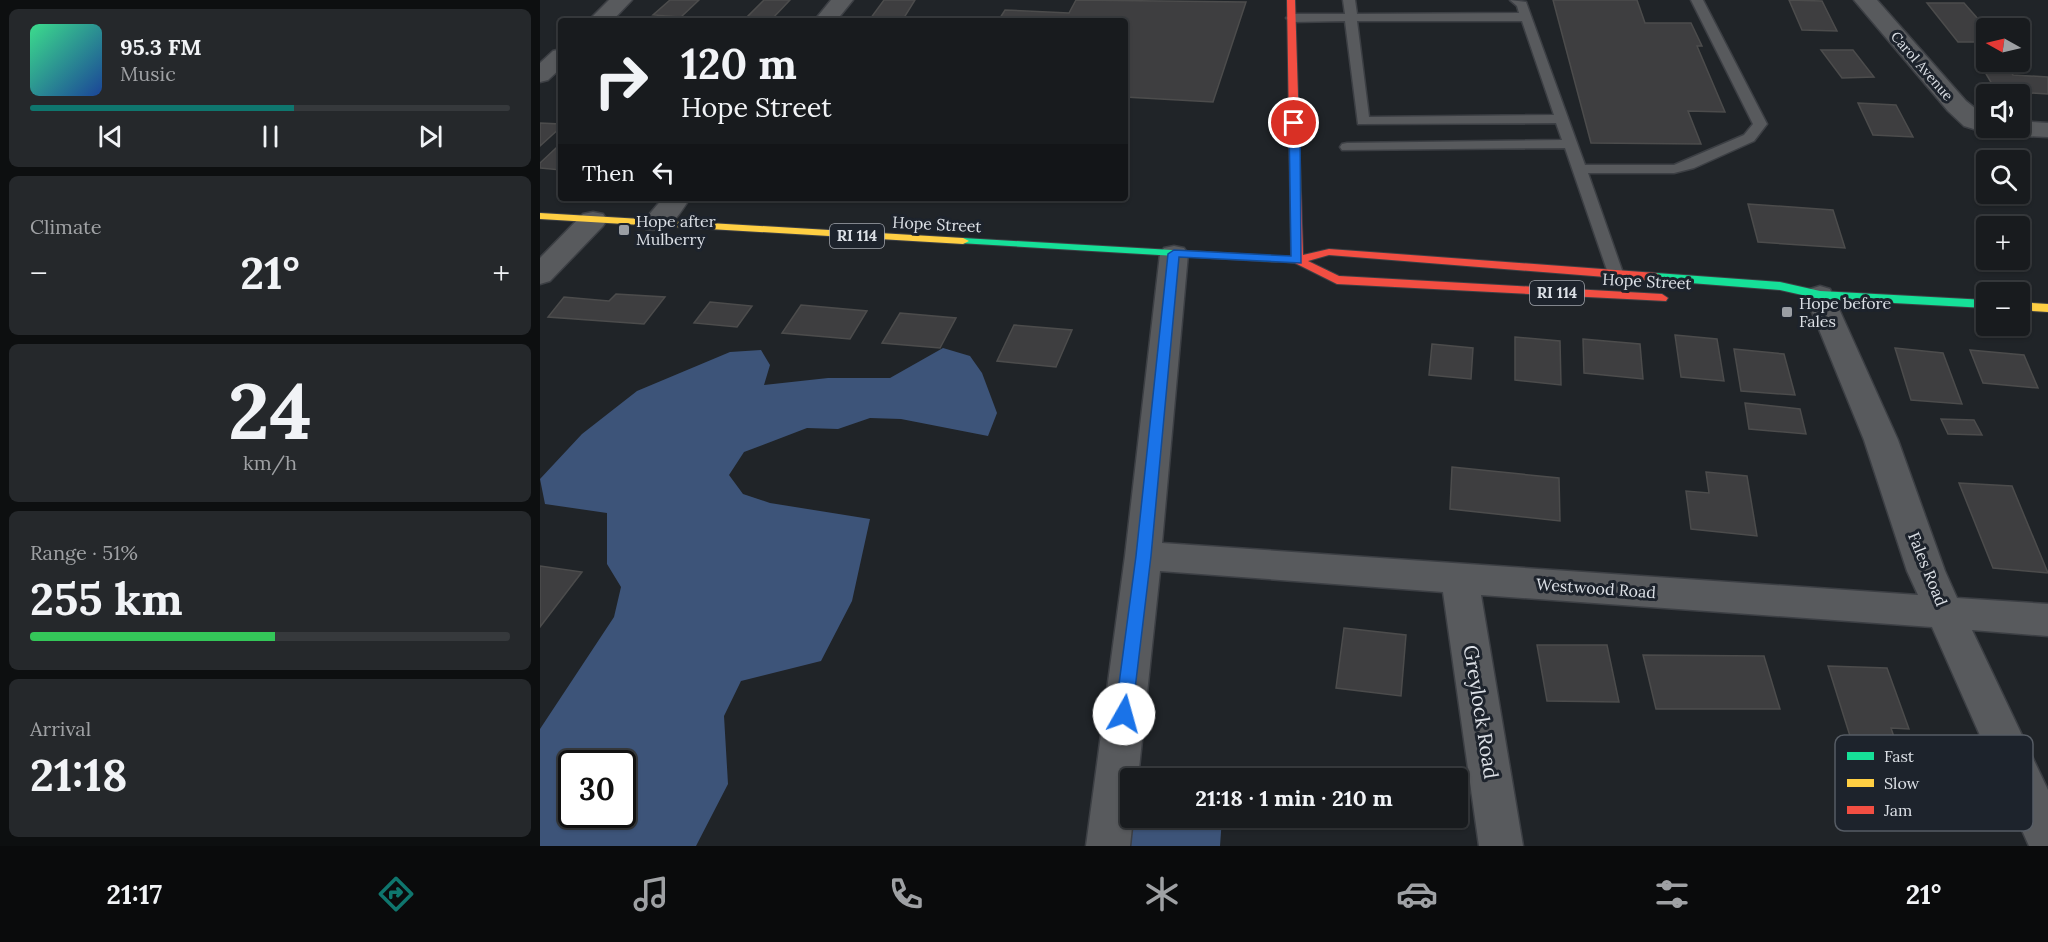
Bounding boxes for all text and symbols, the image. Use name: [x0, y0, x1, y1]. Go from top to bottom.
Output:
north arrow: [1976, 18, 2030, 72]
map controls: [1976, 18, 2030, 336]
street label: Carol Avenue: [1887, 28, 1957, 105]
text: 95.3 FM: [120, 33, 202, 61]
text: 120 m: [681, 37, 797, 91]
icon: right: [582, 42, 660, 120]
text: Music: [120, 61, 176, 86]
button: sound: [1976, 84, 2030, 138]
text: Hope Street: [681, 90, 832, 124]
pin: [1268, 97, 1319, 148]
icon: arrive: [1277, 106, 1310, 139]
icon: previous: [94, 120, 127, 153]
icon: pause: [254, 120, 287, 153]
icon: next: [414, 120, 447, 153]
button: search: [1976, 150, 2030, 204]
icon: left: [647, 156, 680, 189]
text: Then: [582, 159, 635, 187]
place label: Hope after Mulberry: [636, 211, 716, 249]
street label: Hope Street: [892, 212, 983, 236]
text: Climate: [30, 214, 102, 239]
button: +: [1976, 216, 2030, 270]
marker: Hope after Mulberry: [617, 223, 631, 237]
road number: RI 114: [830, 224, 884, 248]
text: 21°: [240, 244, 300, 301]
text: −: [30, 252, 48, 294]
text: +: [492, 252, 510, 294]
street label: Hope Street: [1602, 269, 1693, 293]
road number: RI 114: [1530, 281, 1584, 305]
button: −: [1976, 282, 2030, 336]
place label: Hope before Fales: [1799, 293, 1891, 331]
marker: Hope before Fales: [1780, 305, 1794, 319]
text: 24: [228, 361, 312, 460]
text: km/h: [243, 450, 297, 475]
street label: Fales Road: [1904, 529, 1952, 609]
text: Range · 51%: [30, 540, 138, 565]
text: 255 km: [30, 570, 183, 627]
street label: Westwood Road: [1535, 574, 1657, 602]
street label: Greylock Road: [1459, 643, 1504, 781]
position arrow: [1092, 682, 1156, 746]
text: Arrival: [30, 716, 91, 741]
legend: [1835, 735, 2033, 831]
text: 21:18: [30, 746, 128, 803]
text: Fast: [1884, 746, 1915, 766]
speed limit sign: 30: [558, 750, 636, 828]
text: Slow: [1884, 773, 1920, 793]
text: 21:18 · 1 min · 210 m: [1195, 784, 1393, 812]
text: Jam: [1883, 800, 1912, 820]
icon: directions: [375, 873, 417, 915]
icon: music: [630, 873, 672, 915]
icon: phone: [885, 873, 927, 915]
icon: climate: [1141, 873, 1183, 915]
icon: car: [1396, 873, 1438, 915]
icon: filters: [1651, 873, 1693, 915]
text: 21:17: [107, 877, 162, 911]
text: 21°: [1906, 877, 1941, 911]

